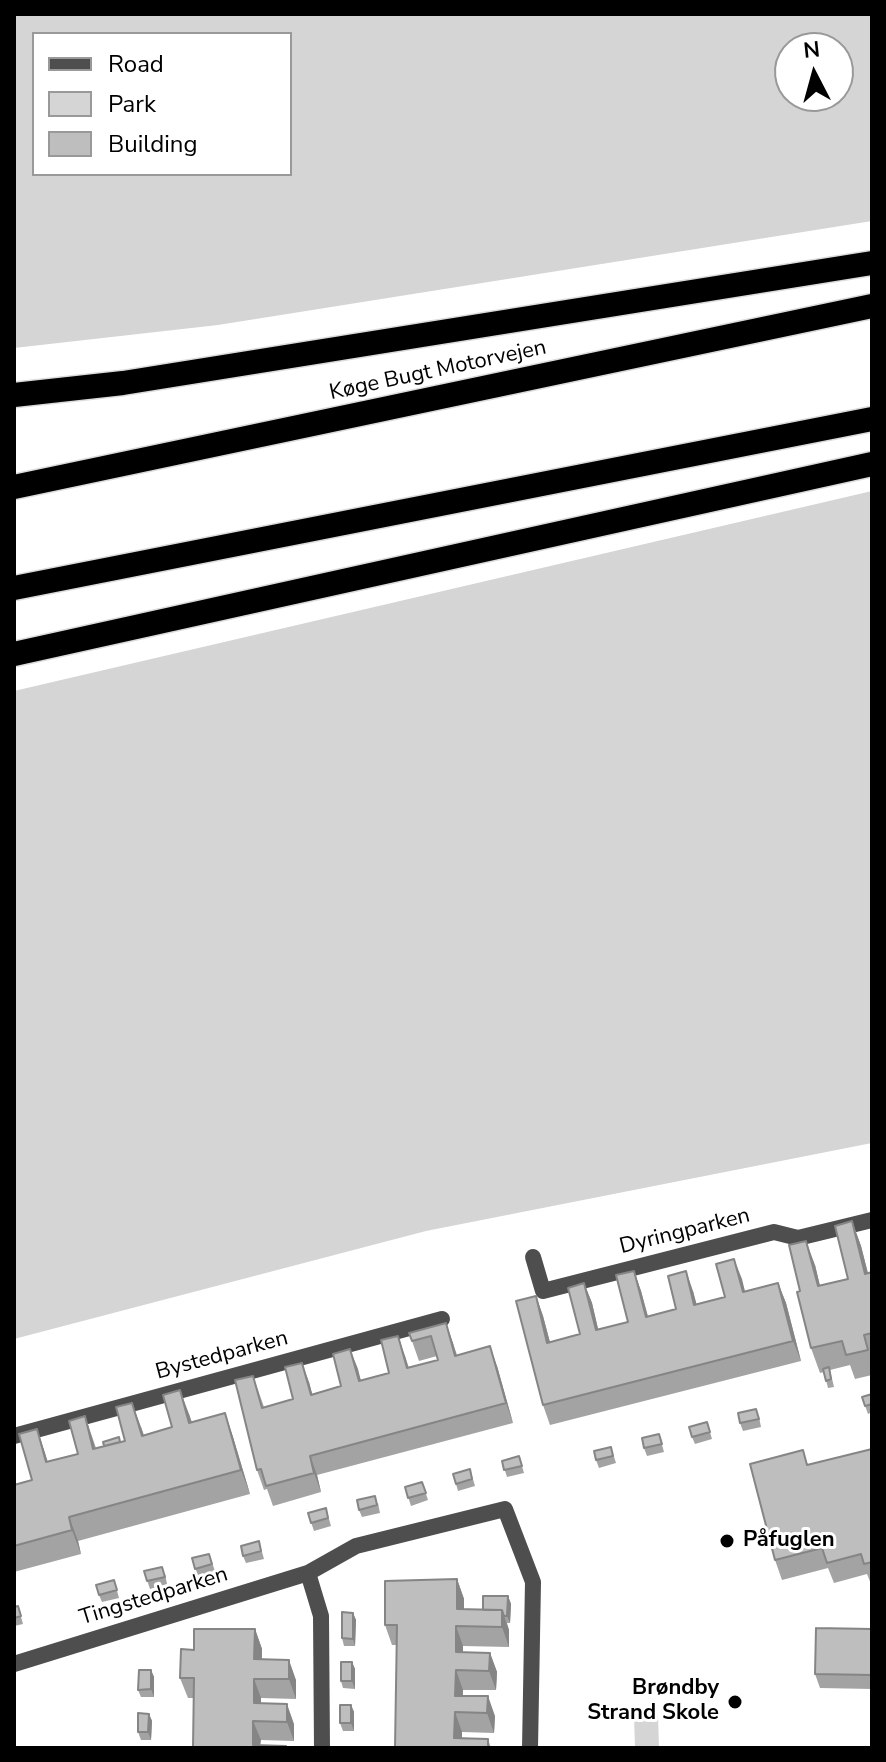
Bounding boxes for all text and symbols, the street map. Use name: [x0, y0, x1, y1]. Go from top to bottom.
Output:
legend: [32, 32, 292, 176]
north arrow: [774, 32, 854, 112]
text: N: [802, 34, 821, 66]
text: Road: [108, 48, 164, 80]
text: Park: [108, 88, 156, 120]
text: Building: [108, 128, 198, 160]
street label: Køge Bugt Motorvejen: [327, 335, 549, 407]
street label: Dyringparken: [617, 1203, 753, 1261]
street label: Bystedparken: [153, 1326, 291, 1386]
place label: Påfuglen: [743, 1528, 835, 1554]
marker: Påfuglen: [718, 1532, 736, 1550]
street label: Tingstedparken: [77, 1562, 231, 1632]
place label: Brøndby Strand Skole: [587, 1676, 719, 1728]
marker: Brøndby Strand Skole: [726, 1693, 744, 1711]

